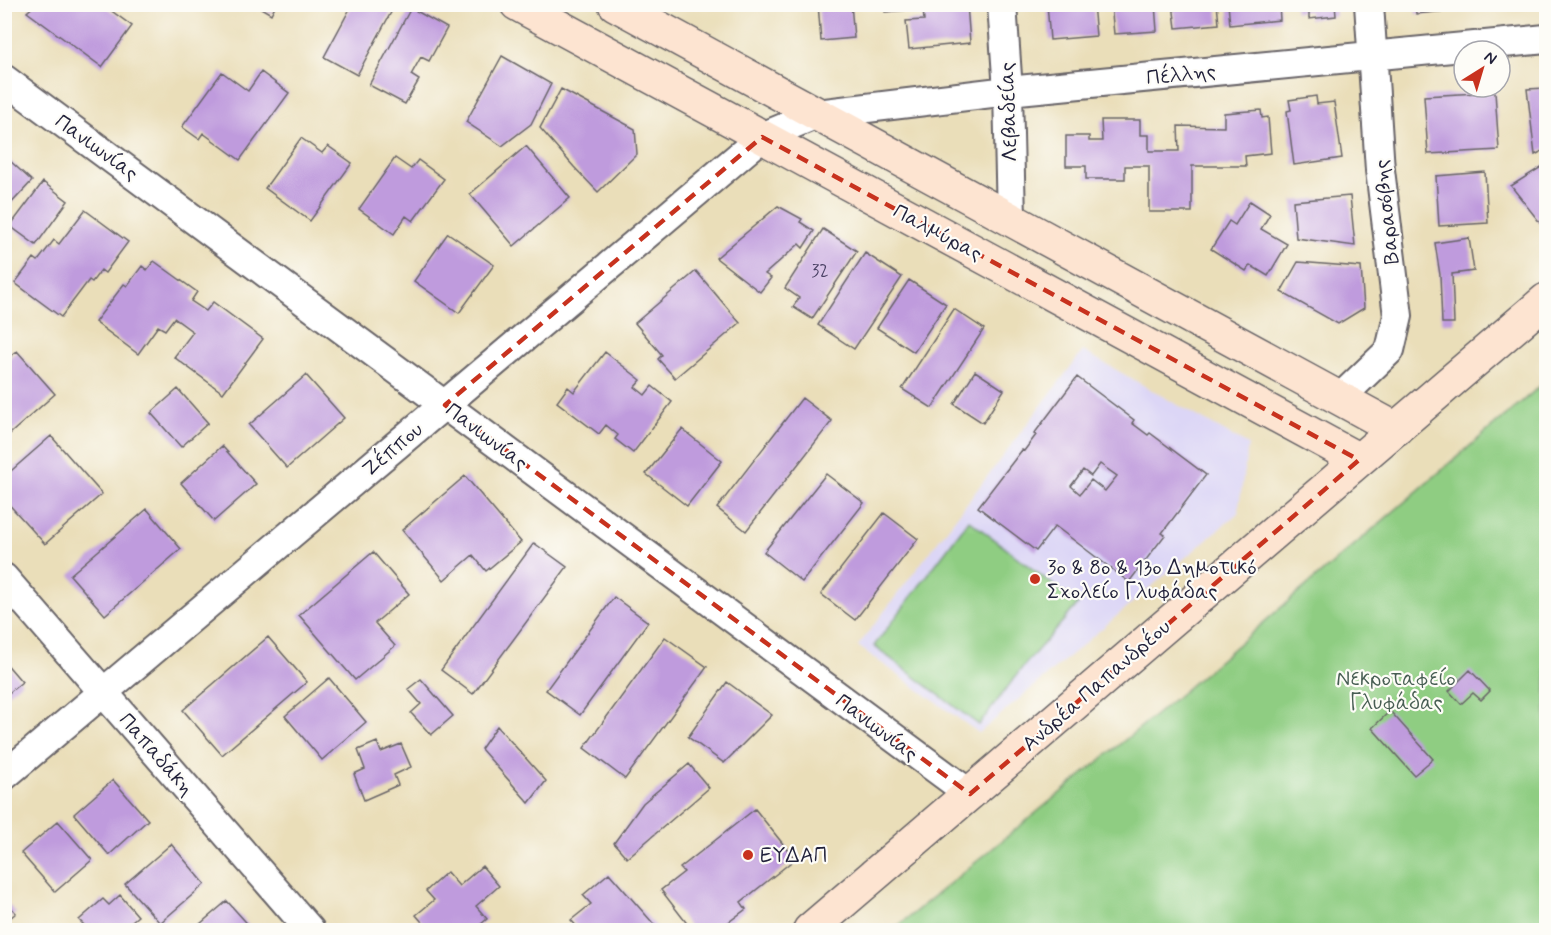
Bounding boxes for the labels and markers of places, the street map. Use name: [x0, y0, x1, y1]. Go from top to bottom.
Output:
place label: 3ο & 8ο & 13ο Δημοτικό Σχολείο Γλυφάδας: [1047, 554, 1257, 606]
marker: 3ο & 8ο & 13ο Δημοτικό Σχολείο Γλυφάδας: [1028, 572, 1042, 586]
place label: ΕΥΔΑΠ: [760, 842, 827, 870]
marker: ΕΥΔΑΠ: [741, 848, 755, 862]

